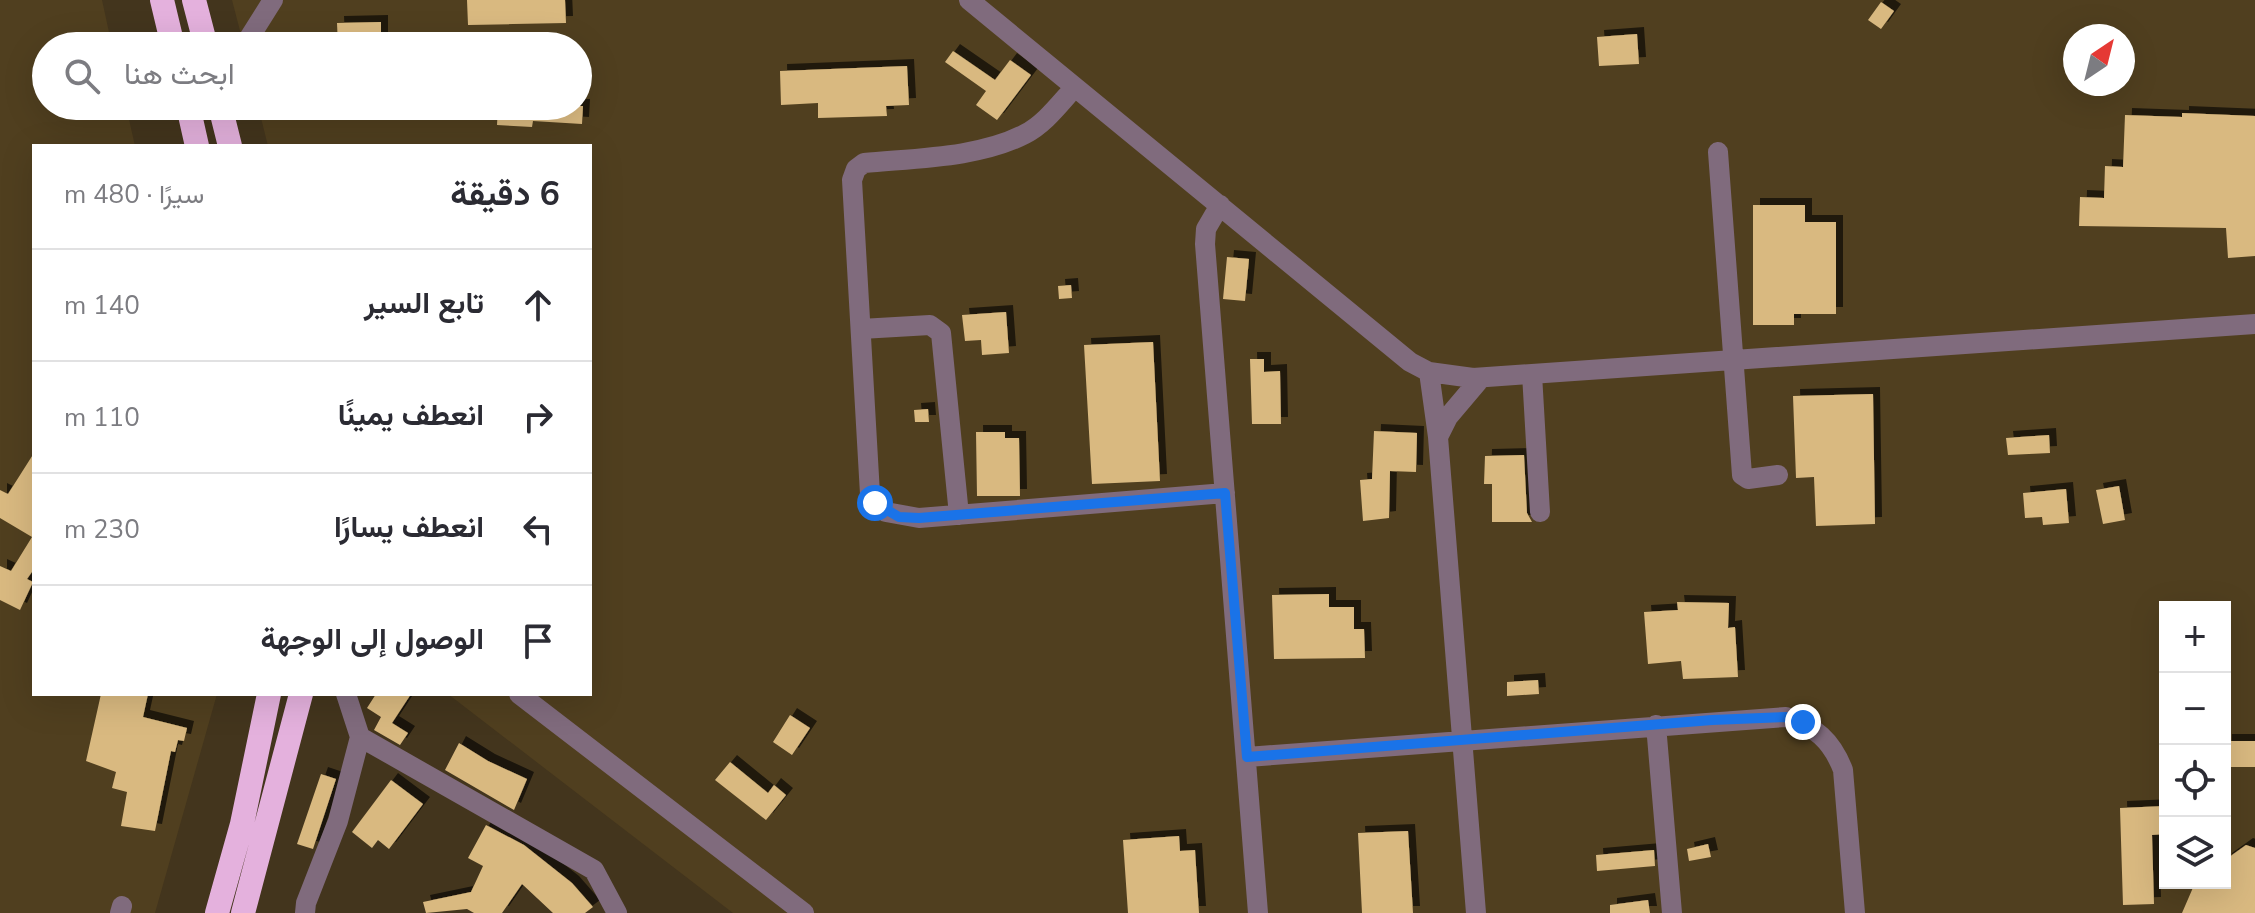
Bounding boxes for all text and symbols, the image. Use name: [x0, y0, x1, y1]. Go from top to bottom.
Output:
north arrow: [2063, 24, 2135, 96]
search box: [32, 32, 592, 120]
icon: search: [60, 54, 104, 98]
text: ابحث هنا: [124, 54, 235, 95]
text: 6 دقيقة: [450, 171, 560, 217]
text: سيرًا · 480 m: [64, 177, 204, 212]
text: تابع السير: [364, 283, 484, 324]
icon: ahead: [516, 283, 560, 327]
text: 140 m: [64, 288, 140, 323]
text: انعطف يمينًا: [338, 395, 484, 436]
icon: right: [516, 395, 560, 439]
text: 110 m: [64, 400, 140, 435]
route start: [857, 485, 893, 521]
text: انعطف يسارًا: [334, 507, 484, 548]
icon: left: [516, 507, 560, 551]
text: 230 m: [64, 512, 140, 547]
map controls: [2159, 601, 2231, 889]
button: +: [2159, 601, 2231, 673]
text: الوصول إلى الوجهة: [260, 619, 484, 660]
icon: arrive: [516, 619, 560, 663]
button: −: [2159, 673, 2231, 745]
route end: [1785, 704, 1821, 740]
button: locate: [2159, 745, 2231, 817]
button: layers: [2159, 817, 2231, 889]

